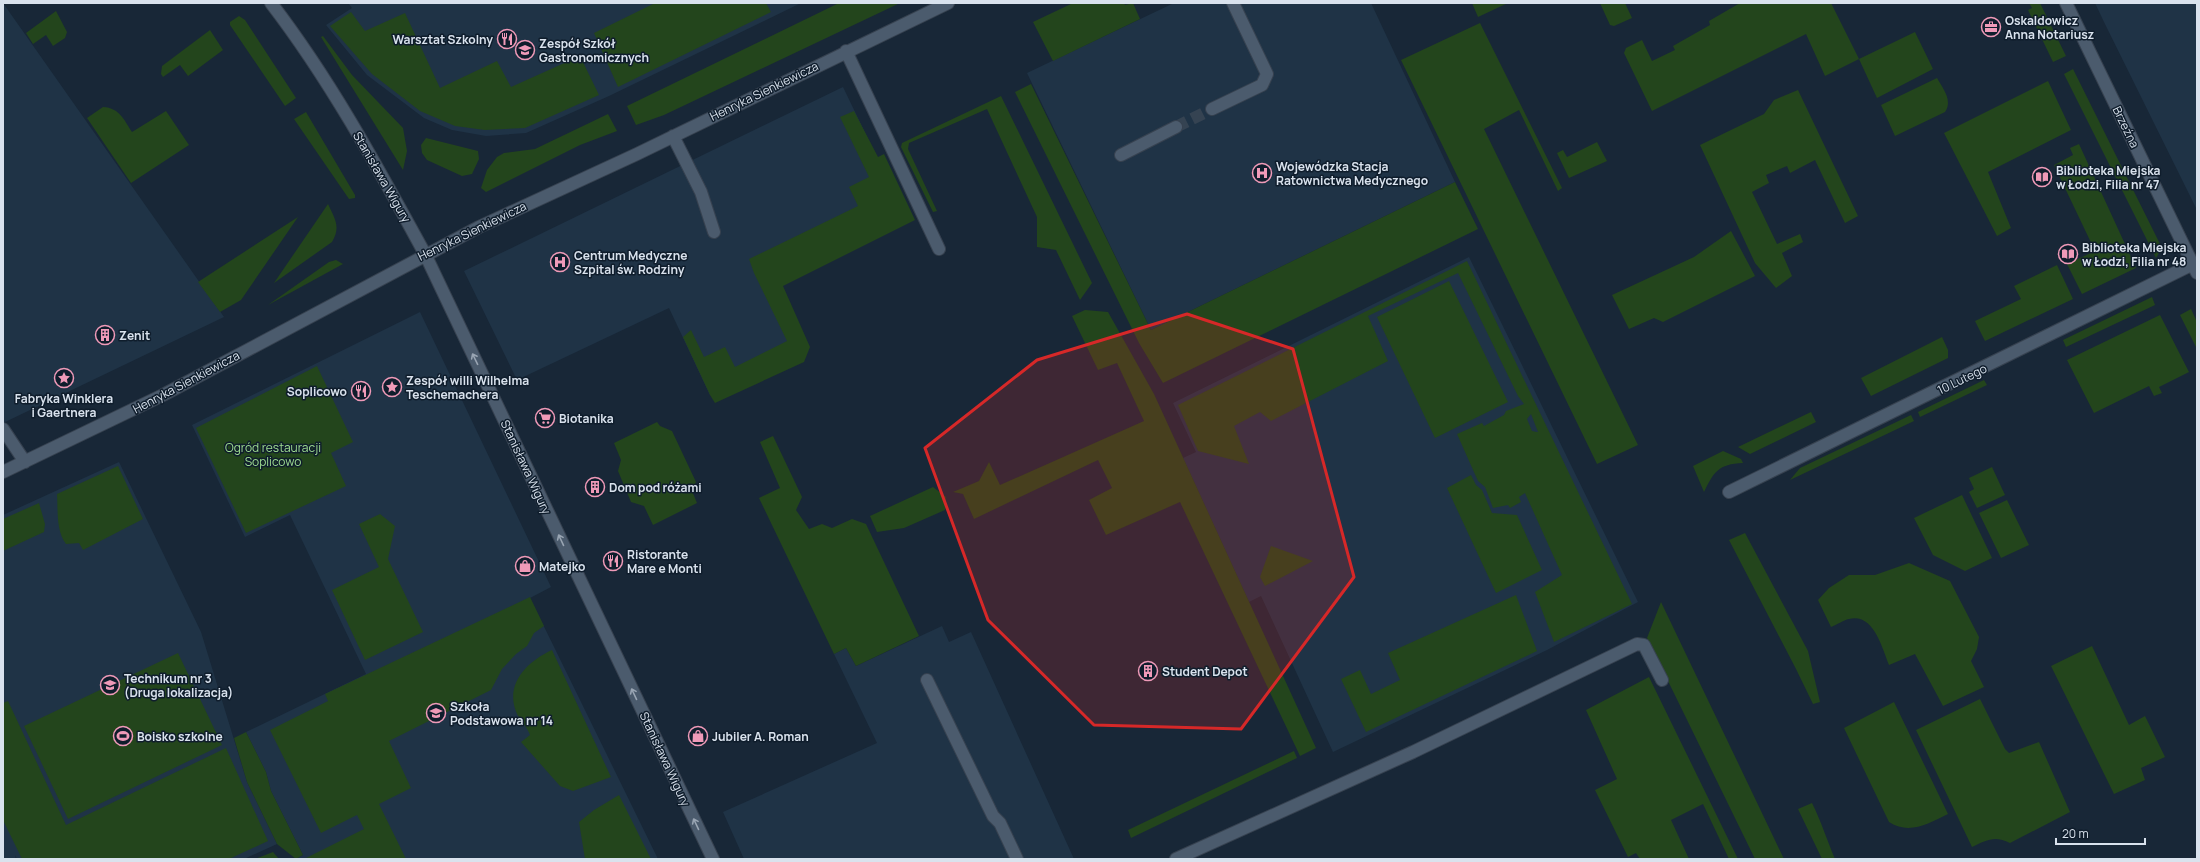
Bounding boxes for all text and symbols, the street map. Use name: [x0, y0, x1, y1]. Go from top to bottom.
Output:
place label: Oskaldowicz Anna Notariusz: [2005, 12, 2094, 43]
office icon: Oskaldowicz Anna Notariusz: [1980, 16, 2002, 38]
restaurant icon: Warsztat Szkolny: [496, 28, 518, 50]
place label: Warsztat Szkolny: [392, 31, 493, 48]
place label: Zespół Szkół Gastronomicznych: [539, 35, 649, 66]
school or university icon: Zespół Szkół Gastronomicznych: [514, 39, 536, 61]
street label: Henryka Sienkiewicza: [707, 57, 821, 125]
street label: Brzeźna: [2109, 103, 2143, 151]
street label: Stanisława Wigury: [349, 128, 415, 226]
place label: Wojewódzka Stacja Ratownictwa Medycznego: [1276, 158, 1428, 189]
hospital icon: Wojewódzka Stacja Ratownictwa Medycznego: [1251, 162, 1273, 184]
place label: Biblioteka Miejska w Łodzi, Filia nr 47: [2056, 162, 2161, 193]
library icon: Biblioteka Miejska w Łodzi, Filia nr 47: [2031, 166, 2053, 188]
street label: Henryka Sienkiewicza: [415, 197, 529, 265]
place label: Biblioteka Miejska w Łodzi, Filia nr 48: [2082, 239, 2187, 270]
library icon: Biblioteka Miejska w Łodzi, Filia nr 48: [2057, 243, 2079, 265]
place label: Centrum Medyczne Szpital św. Rodziny: [574, 247, 687, 278]
hospital icon: Centrum Medyczne Szpital św. Rodziny: [549, 251, 571, 273]
building icon: Zenit: [94, 324, 116, 346]
place label: Zenit: [119, 327, 150, 344]
street label: Henryka Sienkiewicza: [130, 347, 242, 417]
one-way arrow: [471, 354, 478, 366]
street label: 10 Lutego: [1934, 360, 1990, 398]
place icon: Fabryka Winklera i Gaertnera: [53, 367, 75, 389]
place label: Zespół willi Wilhelma Teschemachera: [406, 372, 529, 403]
place icon: Zespół willi Wilhelma Teschemachera: [381, 376, 403, 398]
restaurant icon: Soplicowo: [350, 380, 372, 402]
place label: Soplicowo: [287, 383, 347, 400]
place label: Fabryka Winklera i Gaertnera: [15, 390, 113, 421]
supermarket icon: Biotanika: [534, 407, 556, 429]
place label: Biotanika: [559, 410, 614, 427]
street label: Stanisława Wigury: [497, 417, 556, 518]
park label: Ogród restauracji Soplicowo: [225, 439, 321, 470]
building icon: Dom pod różami: [584, 476, 606, 498]
place label: Dom pod różami: [609, 479, 702, 496]
one-way arrow: [557, 534, 564, 546]
place label: Ristorante Mare e Monti: [627, 546, 702, 577]
restaurant icon: Ristorante Mare e Monti: [602, 550, 624, 572]
shop icon: Matejko: [514, 555, 536, 577]
place label: Matejko: [539, 558, 585, 575]
building icon: Student Depot: [1137, 660, 1159, 682]
place label: Student Depot: [1162, 663, 1248, 680]
place label: Technikum nr 3 (Druga lokalizacja): [124, 670, 233, 701]
school or university icon: Technikum nr 3 (Druga lokalizacja): [99, 674, 121, 696]
one-way arrow: [630, 688, 637, 700]
place label: Szkoła Podstawowa nr 14: [450, 698, 553, 729]
school or university icon: Szkoła Podstawowa nr 14: [425, 702, 447, 724]
street label: Stanisława Wigury: [636, 709, 695, 810]
sports icon: Boisko szkolne: [112, 725, 134, 747]
shop icon: Jubiler A. Roman: [687, 725, 709, 747]
place label: Boisko szkolne: [137, 728, 223, 745]
place label: Jubiler A. Roman: [712, 728, 809, 745]
one-way arrow: [692, 818, 699, 830]
scale bar: [2056, 820, 2145, 846]
text: 20 m: [2062, 825, 2089, 842]

